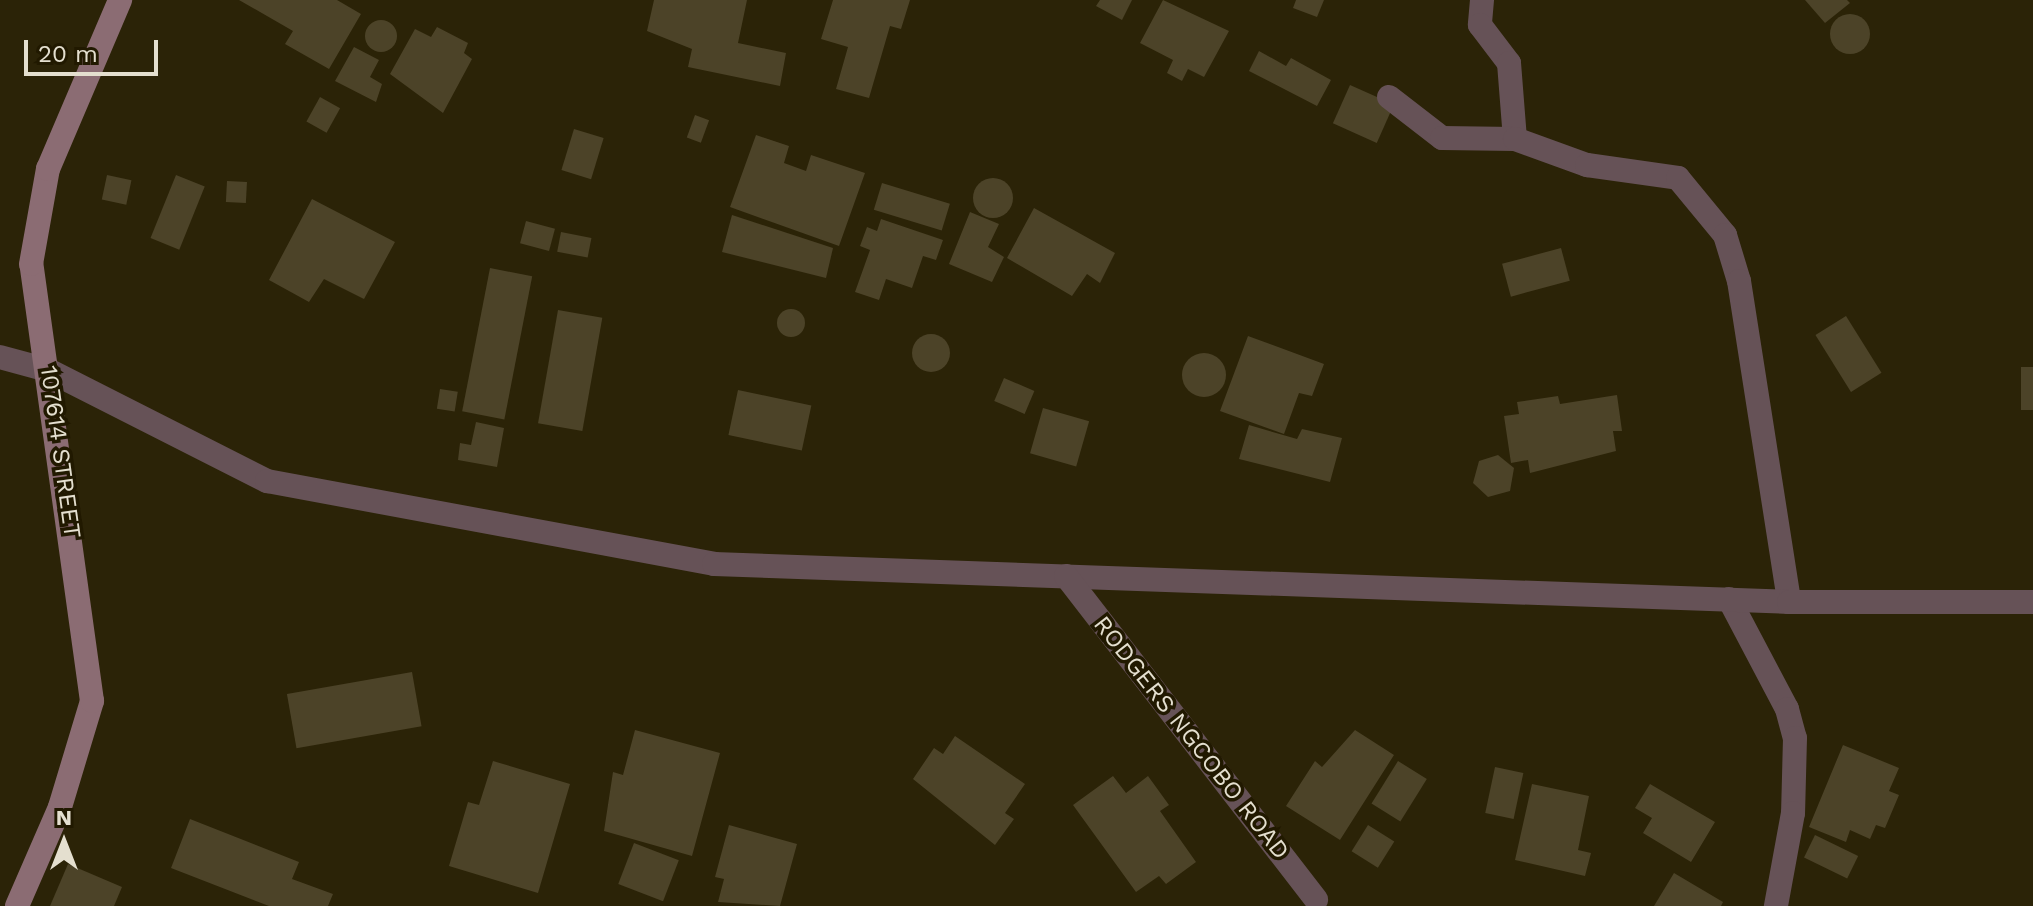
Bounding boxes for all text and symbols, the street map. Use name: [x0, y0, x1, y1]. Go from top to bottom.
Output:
scale bar: [28, 24, 162, 74]
text: 20 m: [38, 40, 98, 68]
street label: 107614 STREET: [34, 364, 86, 540]
street label: RODGERS NGCOBO ROAD: [1087, 611, 1295, 865]
north arrow: [24, 802, 104, 882]
text: N: [56, 805, 72, 830]

